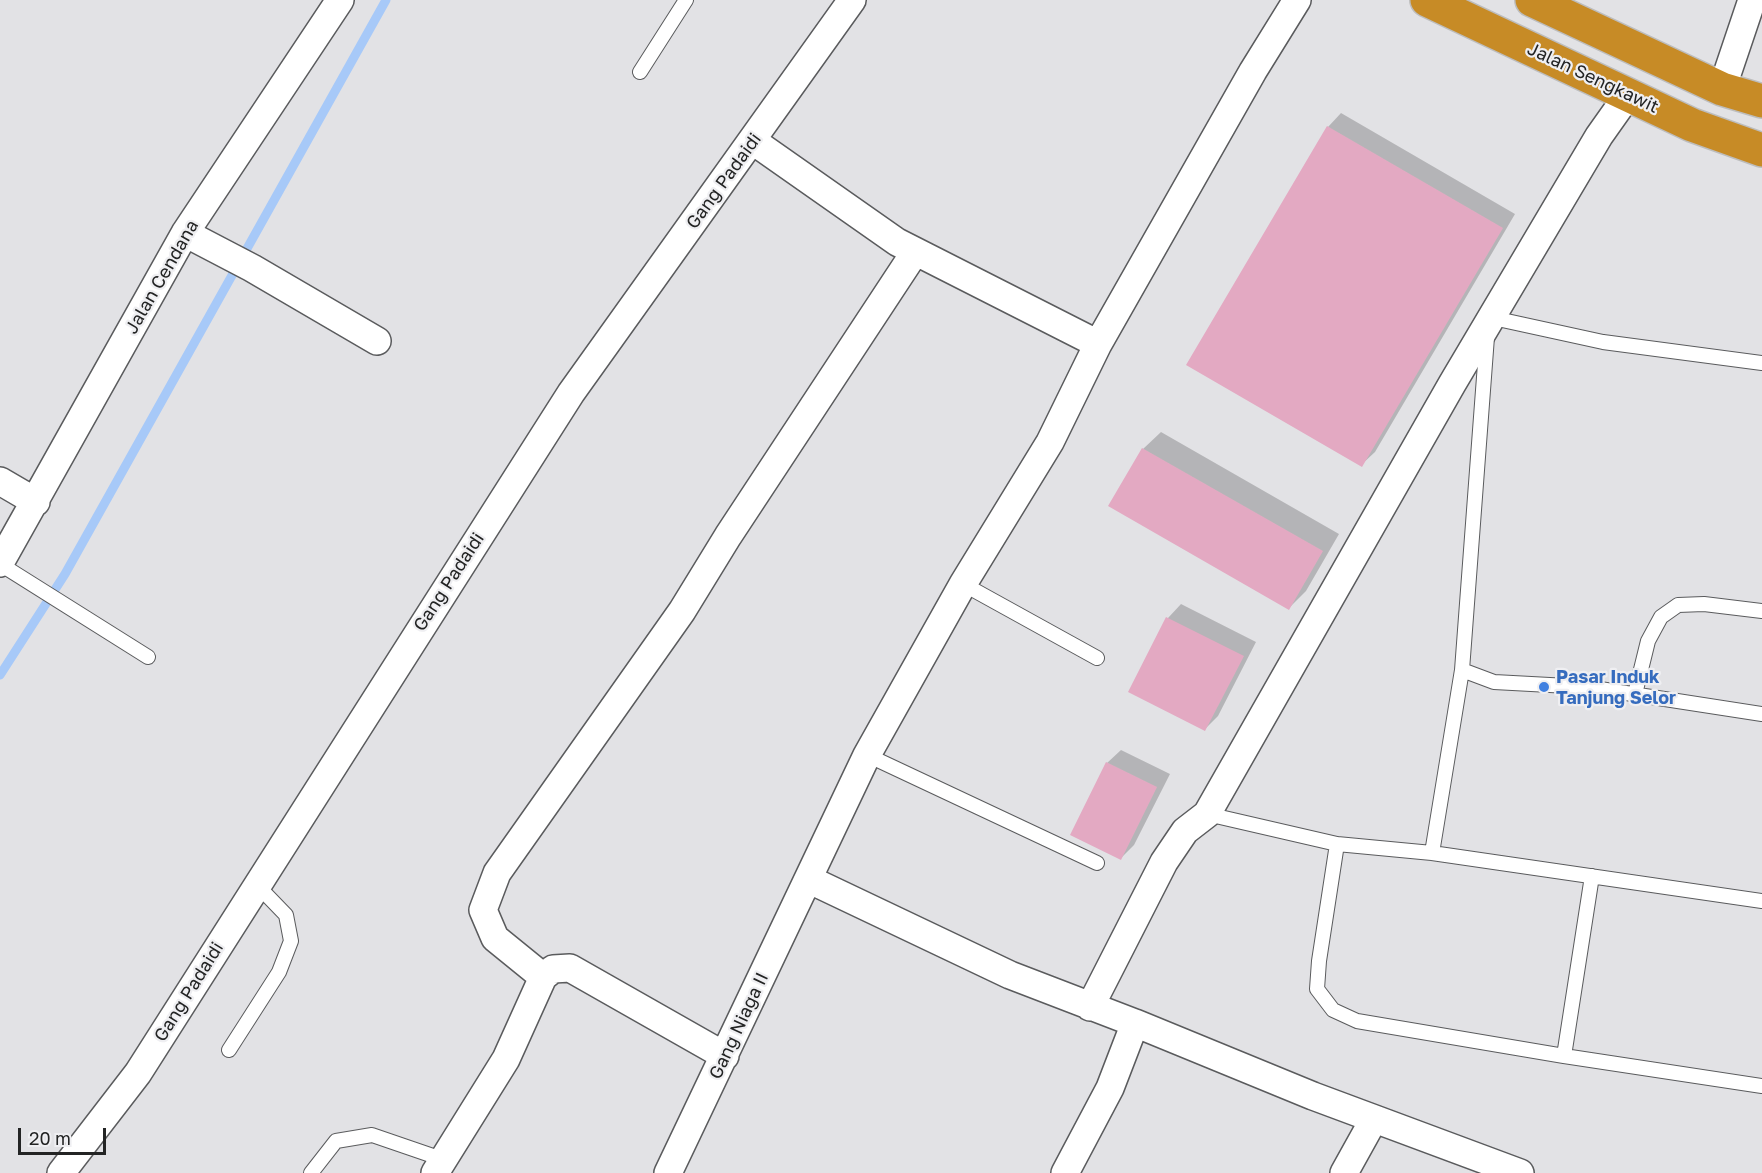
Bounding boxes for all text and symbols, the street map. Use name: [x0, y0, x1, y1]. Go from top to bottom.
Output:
street label: Jalan Sengkawit: [1524, 38, 1662, 118]
street label: Gang Padaidi: [682, 129, 766, 233]
street label: Jalan Cendana: [121, 216, 203, 338]
street label: Gang Padaidi: [409, 529, 489, 635]
place label: Pasar Induk Tanjung Selor: [1556, 666, 1676, 708]
marker: Pasar Induk Tanjung Selor: [1537, 680, 1551, 694]
street label: Gang Padaidi: [150, 938, 228, 1046]
street label: Gang Niaga II: [705, 969, 773, 1083]
scale bar: [21, 1116, 110, 1154]
text: 20 m: [29, 1127, 71, 1149]

